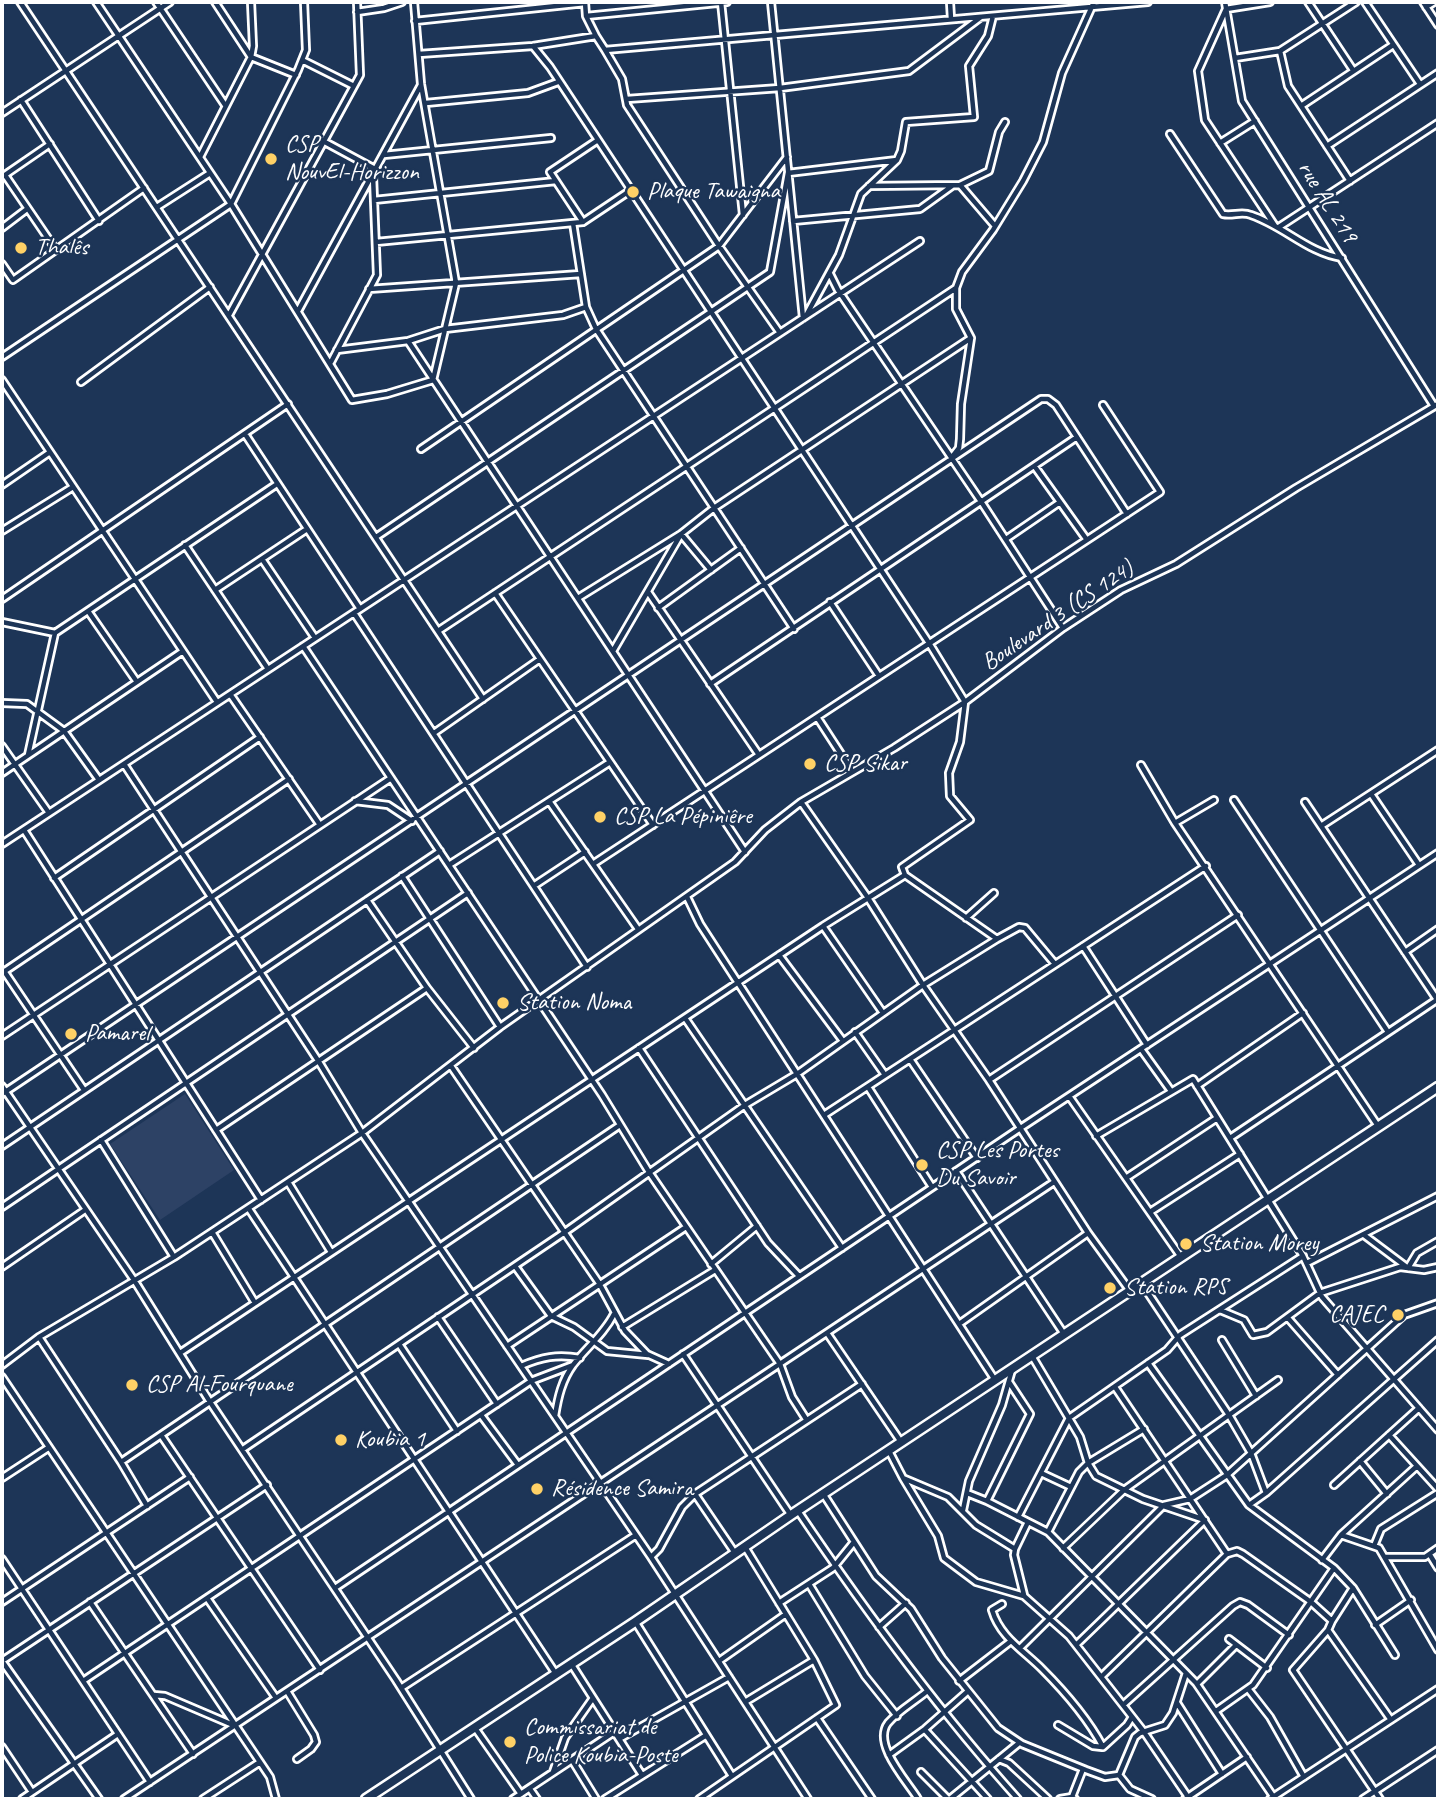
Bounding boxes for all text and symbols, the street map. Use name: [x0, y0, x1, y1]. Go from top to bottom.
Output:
place label: CSP NouvEl-Horizzon: [285, 131, 419, 187]
marker: CSP NouvEl-Horizzon: [263, 151, 279, 167]
street label: rue AL 219: [1291, 156, 1363, 248]
place label: Plaque Tawaigna: [647, 178, 780, 206]
marker: Plaque Tawaigna: [625, 184, 641, 200]
place label: Thalês: [35, 234, 88, 262]
marker: Thalês: [13, 240, 29, 256]
street label: Boulevard 3 (CS 124): [977, 555, 1139, 677]
place label: CSP Sikar: [824, 750, 907, 778]
marker: CSP Sikar: [802, 756, 818, 772]
place label: CSP La Pépiniêre: [614, 803, 752, 831]
marker: CSP La Pépiniêre: [592, 809, 608, 825]
place label: Station Noma: [517, 989, 631, 1017]
marker: Station Noma: [495, 995, 511, 1011]
place label: Pamarel: [85, 1020, 149, 1048]
marker: Pamarel: [63, 1026, 79, 1042]
place label: CSP Les Portes Du Savoir: [936, 1137, 1059, 1193]
marker: CSP Les Portes Du Savoir: [914, 1157, 930, 1173]
place label: Station Morey: [1200, 1230, 1318, 1258]
marker: Station Morey: [1178, 1236, 1194, 1252]
place label: Station RPS: [1124, 1274, 1227, 1302]
marker: Station RPS: [1102, 1280, 1118, 1296]
place label: CAJEC: [1329, 1301, 1384, 1329]
marker: CAJEC: [1390, 1307, 1406, 1323]
place label: CSP Al-Fourquane: [146, 1371, 293, 1399]
marker: CSP Al-Fourquane: [124, 1377, 140, 1393]
place label: Koubia 1: [355, 1426, 425, 1454]
marker: Koubia 1: [333, 1432, 349, 1448]
place label: Résidence Samira: [551, 1475, 693, 1503]
marker: Résidence Samira: [529, 1481, 545, 1497]
place label: Commissariat de Police Koubia-Poste: [524, 1714, 678, 1770]
marker: Commissariat de Police Koubia-Poste: [502, 1734, 518, 1750]

